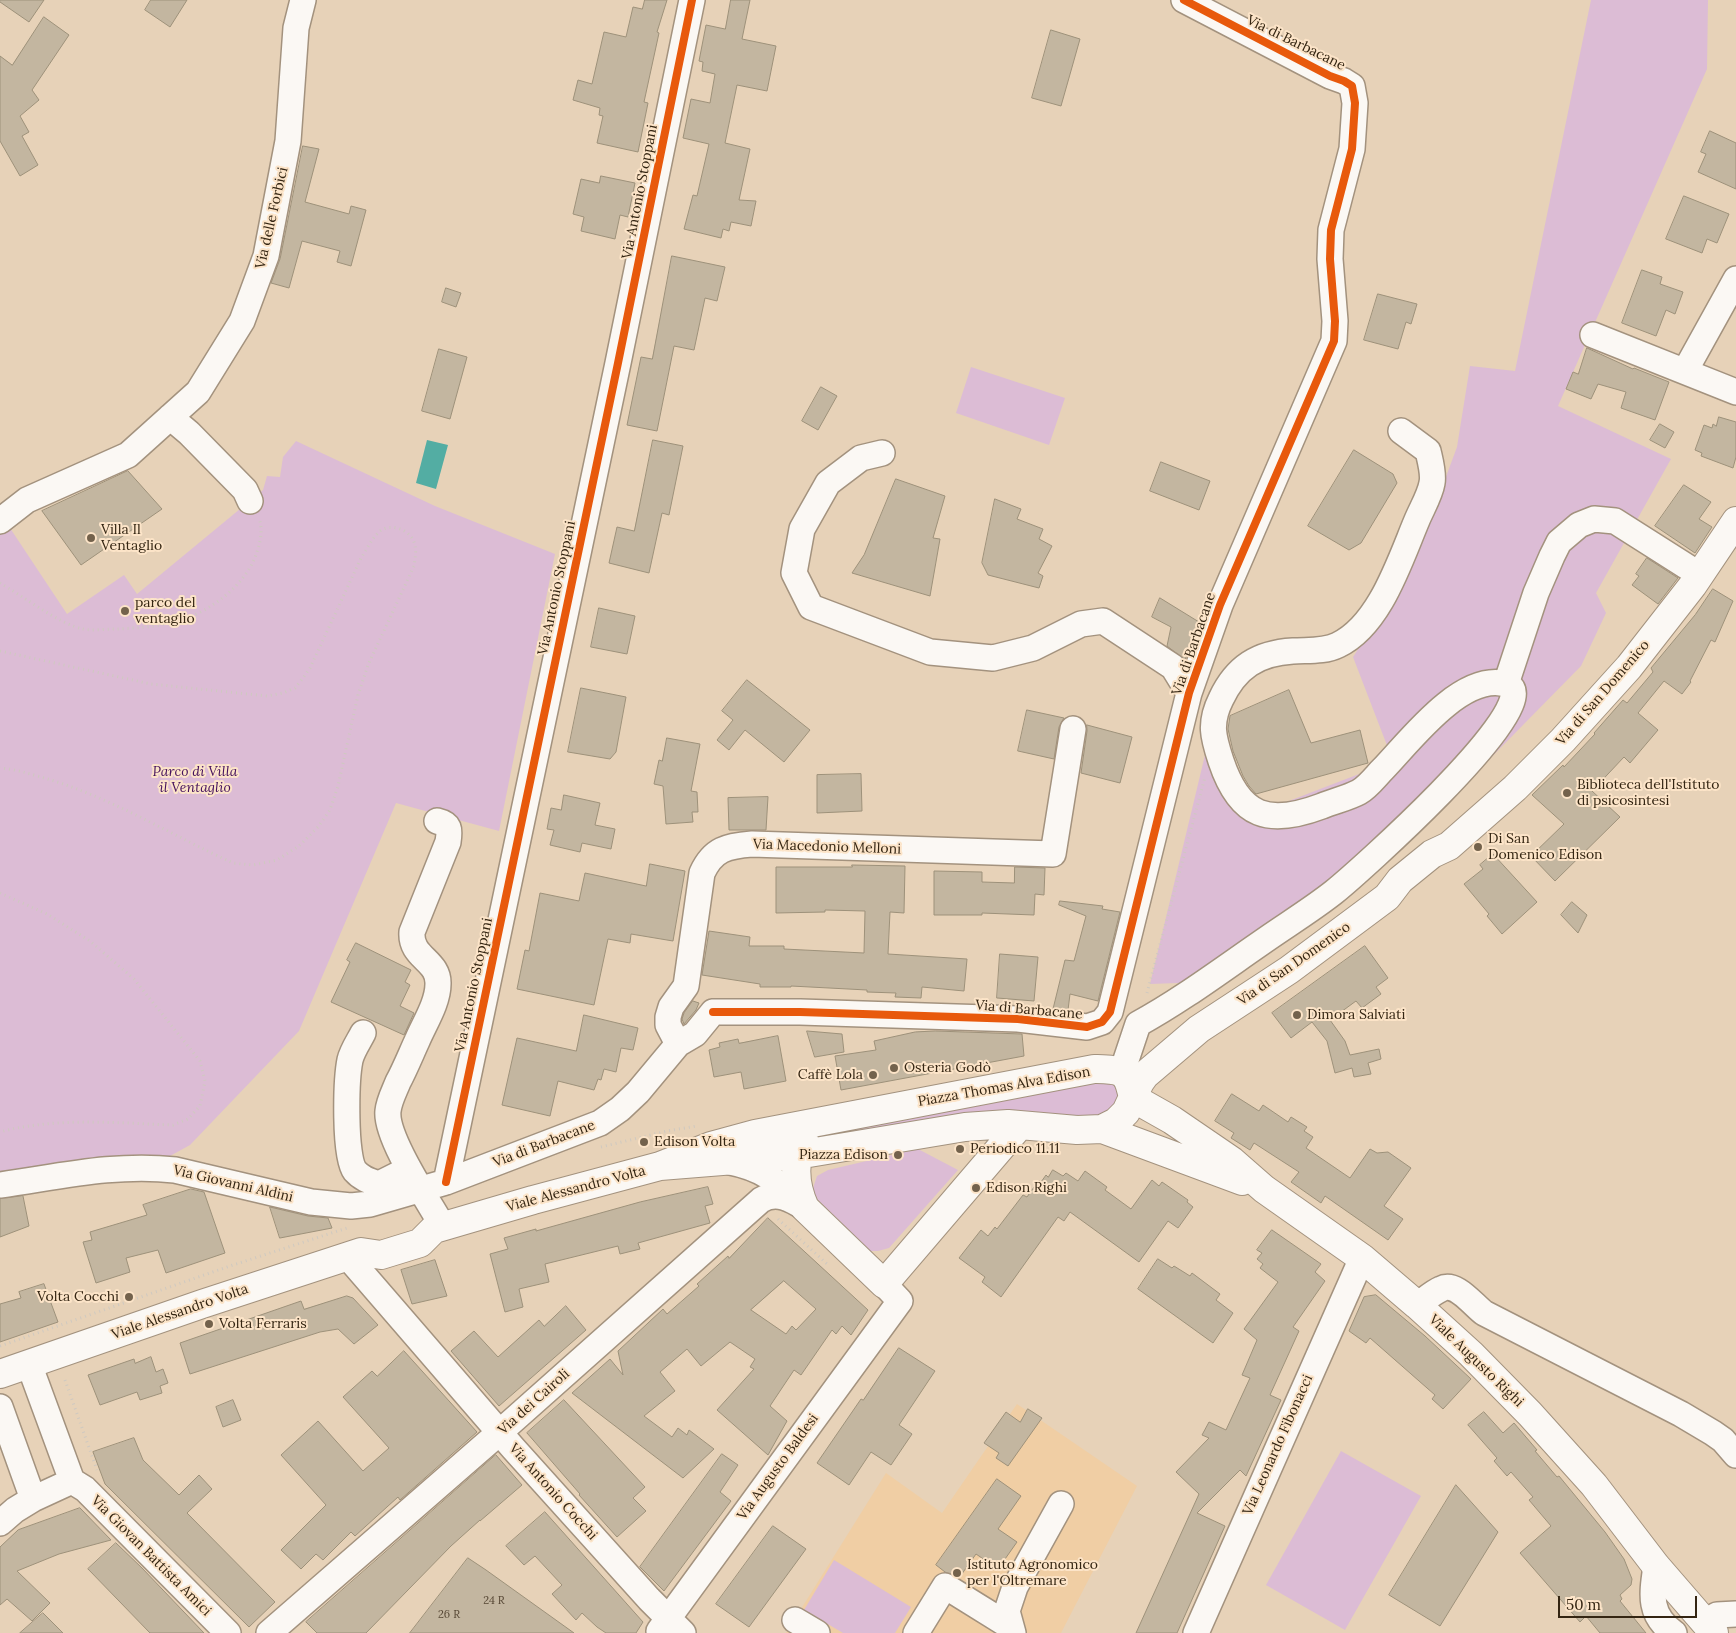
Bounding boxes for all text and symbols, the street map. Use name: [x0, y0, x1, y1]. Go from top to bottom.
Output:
street label: Via di Barbacane: [1244, 12, 1348, 74]
street label: Via Antonio Stoppani: [619, 123, 661, 261]
street label: Via delle Forbici: [252, 166, 292, 270]
street label: Via Antonio Stoppani: [535, 519, 579, 657]
place label: Villa Il Ventaglio: [101, 522, 162, 554]
marker: Villa Il Ventaglio: [85, 532, 97, 544]
street label: Via di Barbacane: [1169, 590, 1219, 698]
place label: parco del ventaglio: [135, 595, 196, 628]
marker: parco del ventaglio: [119, 605, 131, 617]
street label: Via di San Domenico: [1553, 637, 1653, 749]
park label: Parco di Villa il Ventaglio: [153, 764, 237, 796]
place label: Biblioteca dell'Istituto di psicosintesi: [1577, 777, 1719, 810]
marker: Biblioteca dell'Istituto di psicosintesi: [1561, 787, 1573, 799]
place label: Di San Domenico Edison: [1488, 831, 1603, 864]
street label: Via Macedonio Melloni: [753, 836, 901, 858]
marker: Di San Domenico Edison: [1472, 841, 1484, 853]
street label: Via Antonio Stoppani: [452, 916, 496, 1054]
street label: Via di San Domenico: [1234, 919, 1354, 1009]
street label: Via di Barbacane: [975, 997, 1083, 1023]
place label: Dimora Salviati: [1307, 1007, 1405, 1023]
marker: Dimora Salviati: [1291, 1009, 1303, 1021]
place label: Osteria Godò: [904, 1060, 991, 1076]
marker: Osteria Godò: [888, 1062, 900, 1074]
street label: Piazza Thomas Alva Edison: [916, 1064, 1092, 1110]
place label: Caffè Lola: [798, 1067, 863, 1083]
marker: Caffè Lola: [867, 1069, 879, 1081]
street label: Via di Barbacane: [491, 1117, 597, 1171]
place label: Edison Volta: [654, 1134, 735, 1150]
marker: Edison Volta: [638, 1136, 650, 1148]
place label: Periodico 11.11: [970, 1141, 1060, 1157]
marker: Periodico 11.11: [954, 1143, 966, 1155]
place label: Piazza Edison: [799, 1147, 888, 1163]
marker: Piazza Edison: [892, 1149, 904, 1161]
street label: Via Giovanni Aldini: [171, 1162, 295, 1206]
street label: Viale Alessandro Volta: [505, 1162, 647, 1216]
place label: Edison Righi: [986, 1180, 1067, 1196]
marker: Edison Righi: [970, 1182, 982, 1194]
street label: Viale Alessandro Volta: [109, 1281, 251, 1343]
place label: Volta Cocchi: [37, 1289, 119, 1305]
marker: Volta Cocchi: [123, 1291, 135, 1303]
street label: Viale Augusto Righi: [1425, 1311, 1527, 1411]
place label: Volta Ferraris: [219, 1316, 307, 1332]
marker: Volta Ferraris: [203, 1318, 215, 1330]
street label: Via dei Cairoli: [495, 1366, 573, 1438]
street label: Via Leonardo Fibonacci: [1239, 1372, 1317, 1518]
street label: Via Augusto Baldesi: [734, 1411, 822, 1523]
street label: Via Antonio Cocchi: [505, 1440, 601, 1544]
street label: Via Giovan Battista Amici: [87, 1492, 215, 1620]
place label: Istituto Agronomico per l'Oltremare: [967, 1557, 1098, 1590]
marker: Istituto Agronomico per l'Oltremare: [951, 1567, 963, 1579]
scale bar: [1561, 1586, 1700, 1618]
house number: 24 R: [483, 1594, 505, 1608]
text: 50 m: [1566, 1595, 1601, 1614]
house number: 26 R: [438, 1608, 460, 1622]

